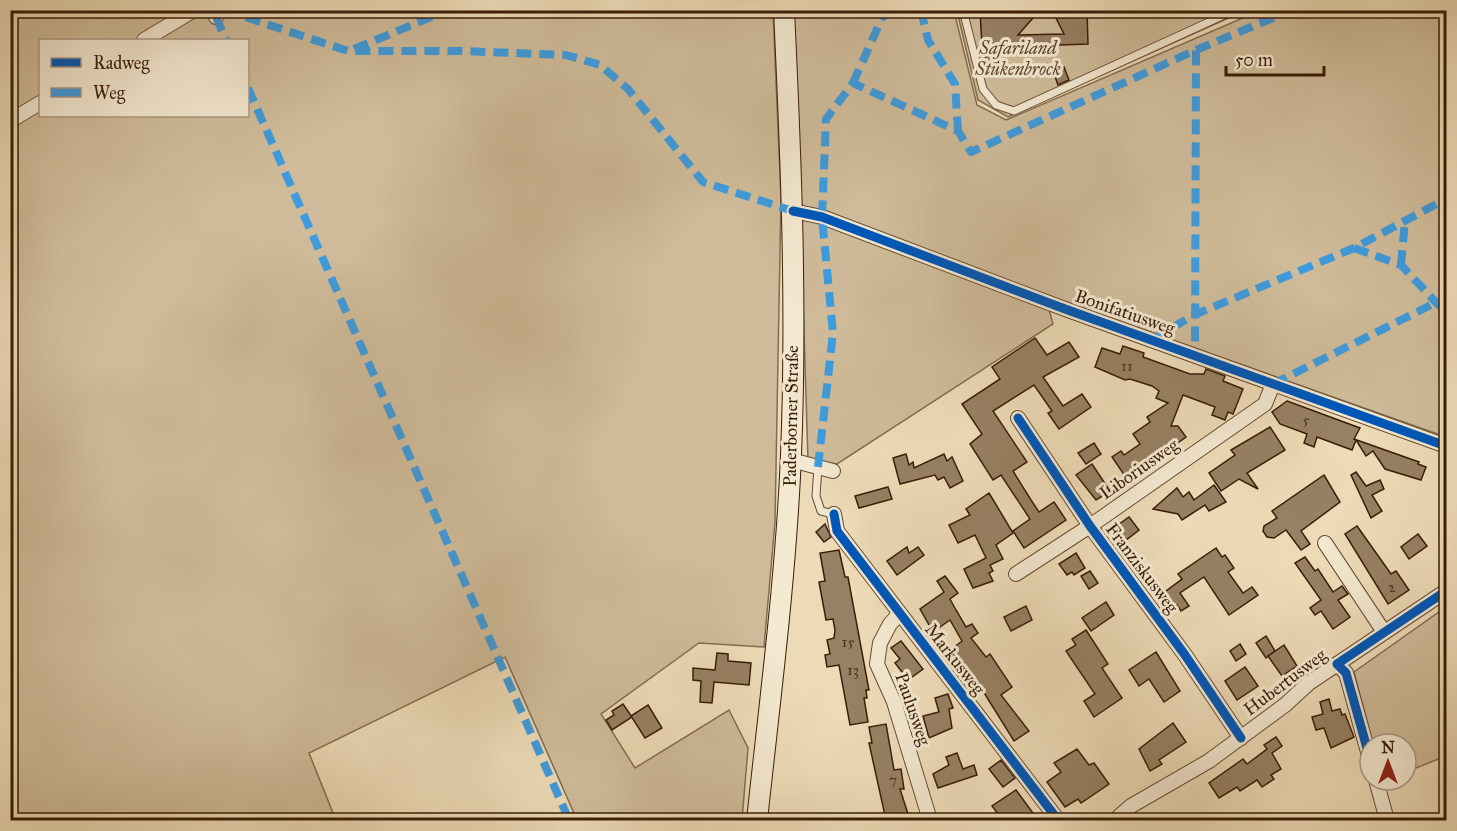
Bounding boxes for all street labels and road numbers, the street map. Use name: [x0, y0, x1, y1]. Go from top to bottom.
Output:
street label: Bonifatiusweg: [1072, 285, 1178, 341]
street label: Paderborner Straße: [779, 345, 803, 487]
street label: Liboriusweg: [1095, 433, 1184, 505]
street label: Franziskusweg: [1100, 519, 1183, 619]
street label: Markusweg: [919, 619, 990, 700]
street label: Hubertusweg: [1239, 643, 1332, 721]
street label: Paulusweg: [889, 670, 936, 749]

